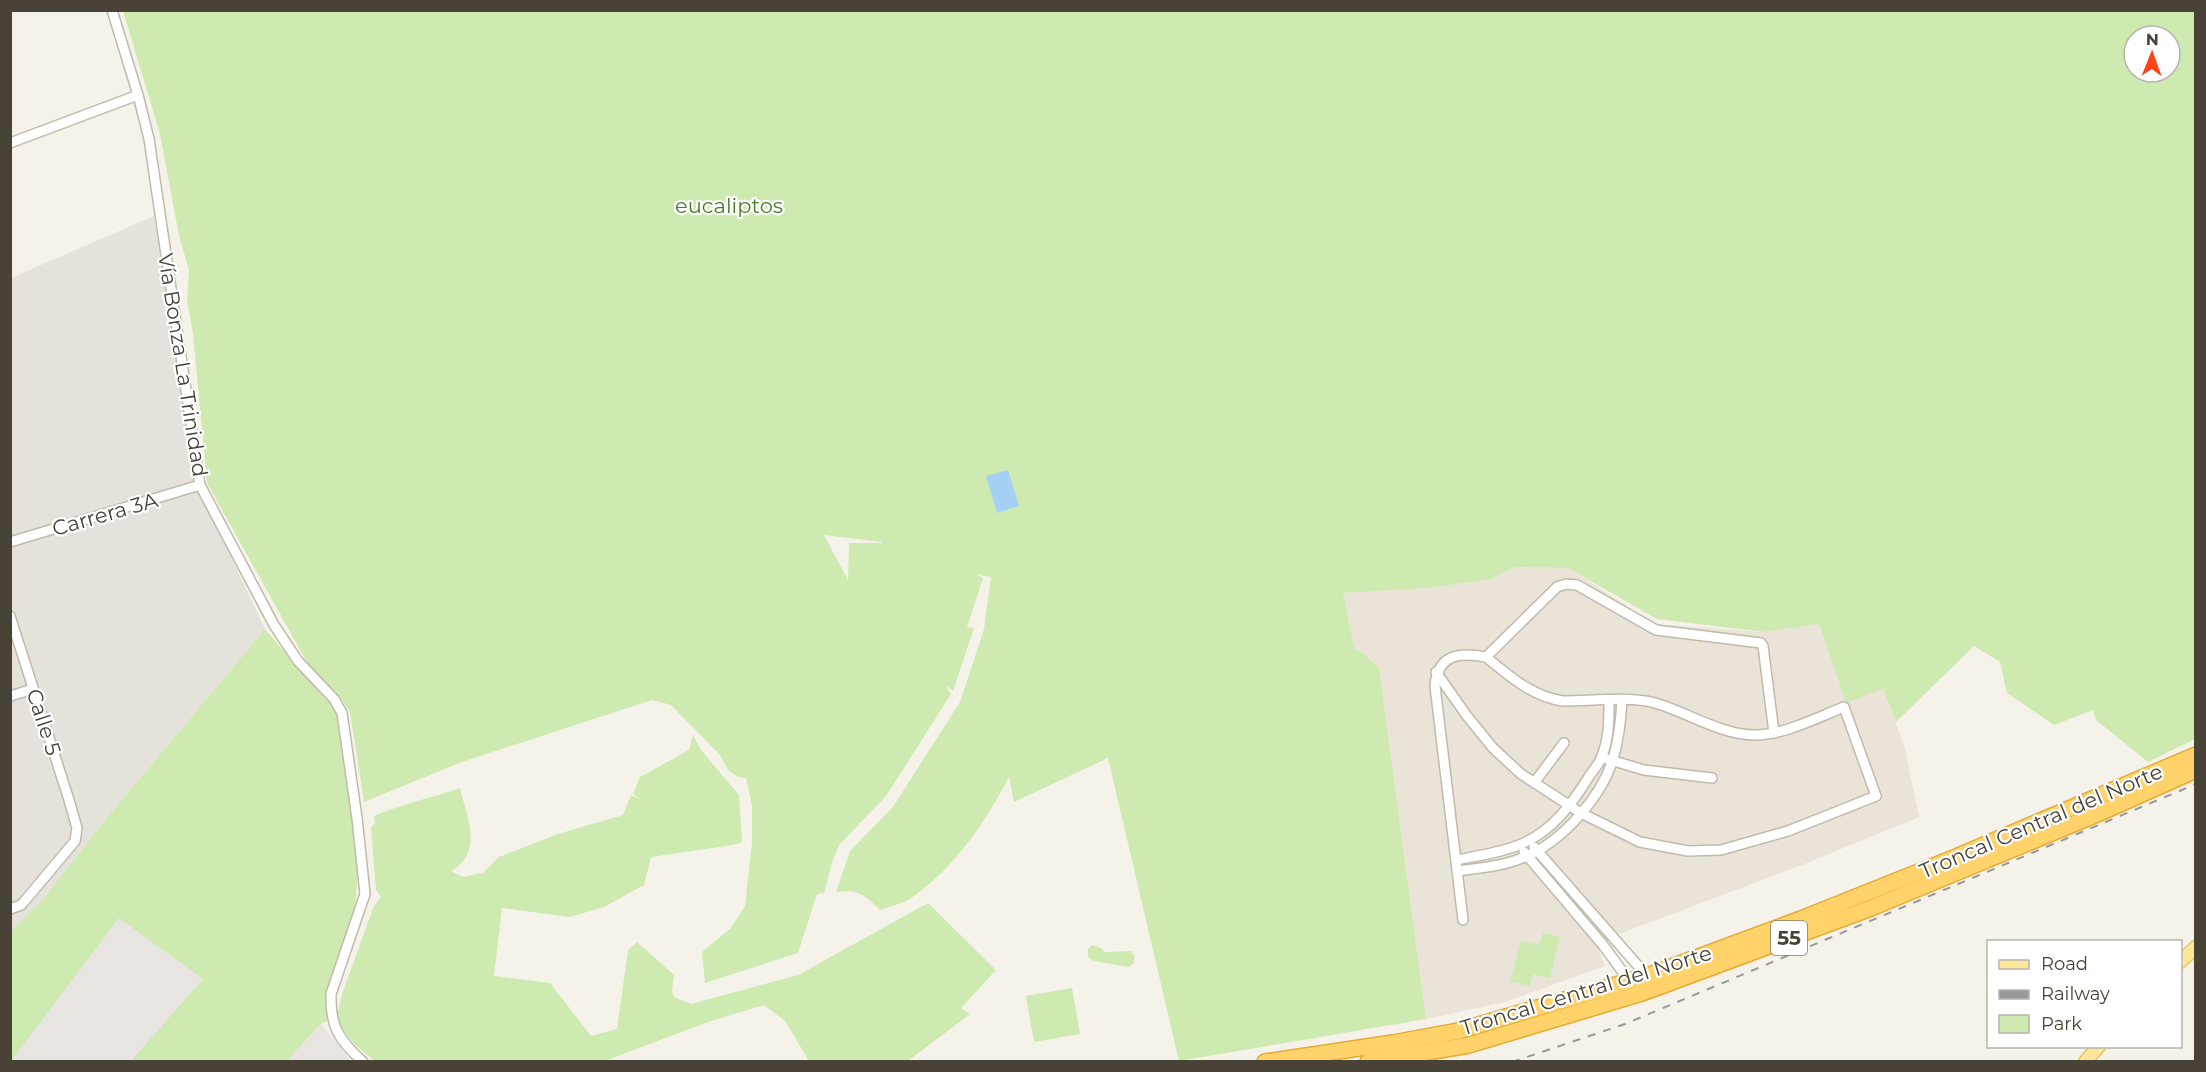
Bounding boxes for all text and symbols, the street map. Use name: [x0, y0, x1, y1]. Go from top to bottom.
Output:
north arrow: [2122, 24, 2182, 84]
text: N: [2146, 30, 2159, 49]
park label: eucaliptos: [675, 193, 783, 218]
street label: Vía Bonza La Trinidad: [153, 251, 213, 479]
street label: Carrera 3A: [49, 487, 162, 541]
street label: Calle 5: [22, 686, 67, 759]
street label: Troncal Central del Norte: [1916, 758, 2166, 884]
road number: 55: [1771, 921, 1807, 955]
street label: Troncal Central del Norte: [1457, 940, 1715, 1040]
legend: [1987, 940, 2182, 1048]
text: Road: [2041, 953, 2088, 975]
text: Railway: [2041, 983, 2110, 1005]
text: Park: [2041, 1013, 2082, 1035]

